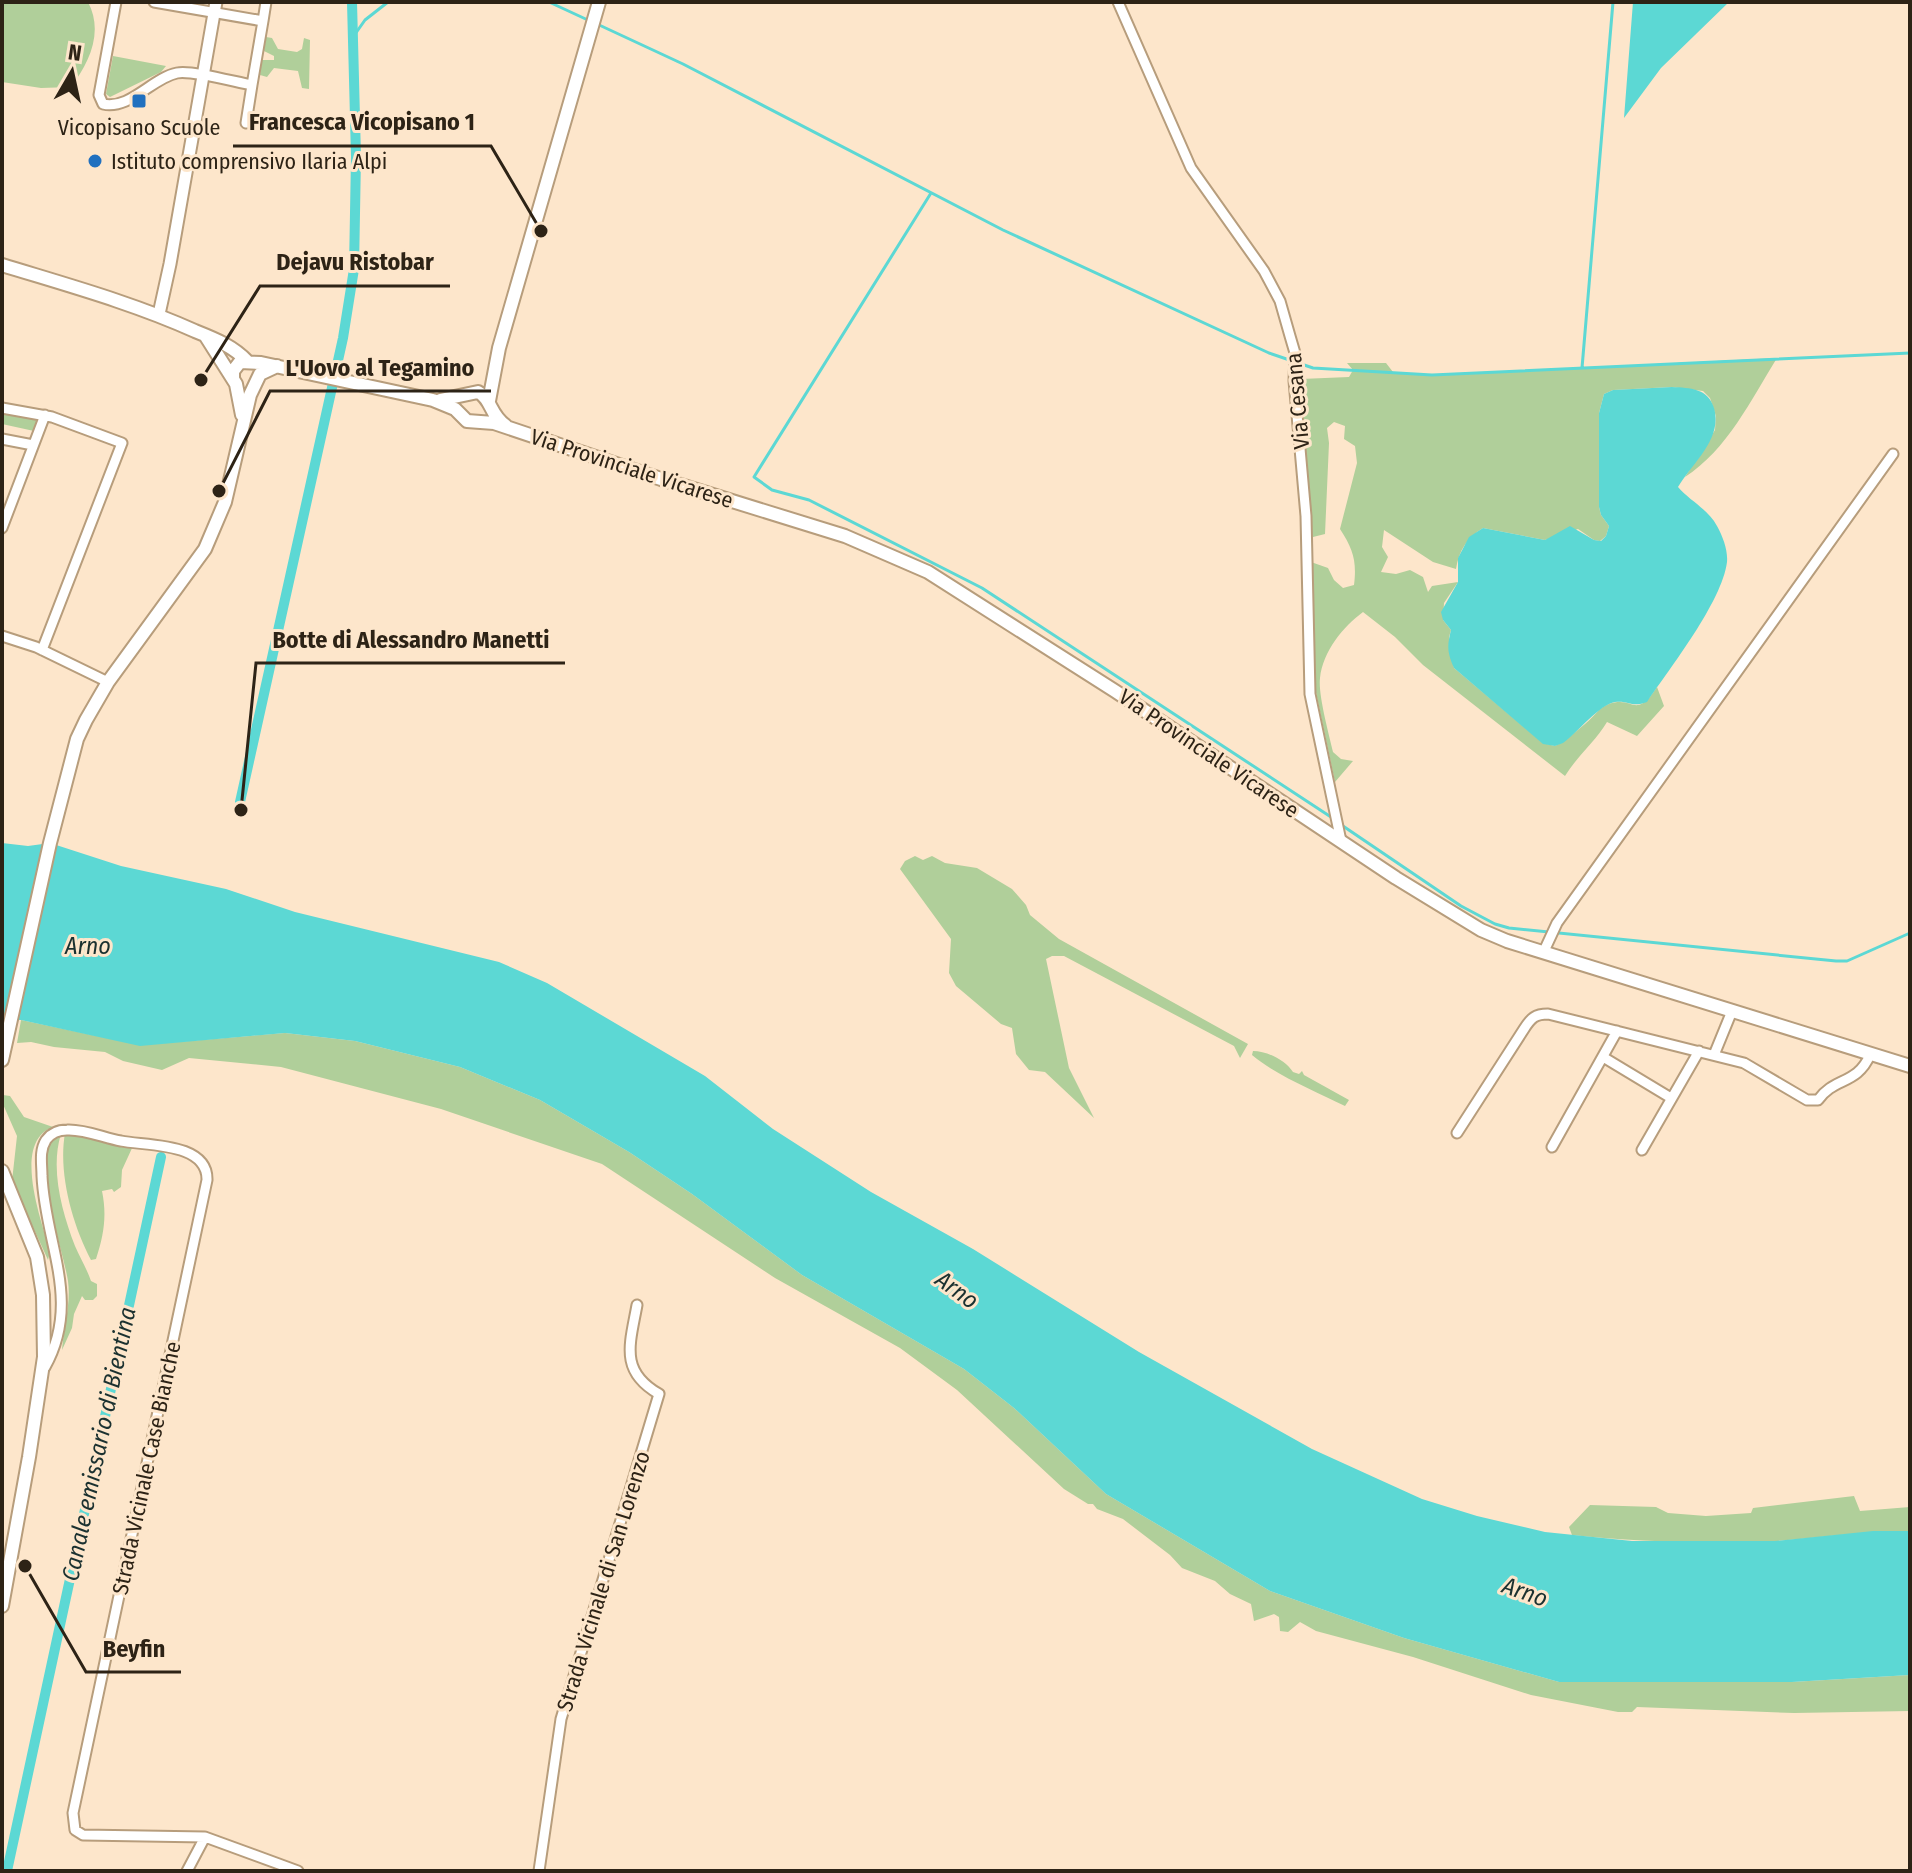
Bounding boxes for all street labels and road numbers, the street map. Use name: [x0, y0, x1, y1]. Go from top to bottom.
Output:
street label: Via Cesana: [1280, 352, 1315, 450]
street label: Via Provinciale Vicarese: [527, 423, 737, 514]
street label: Via Provinciale Vicarese: [1114, 683, 1304, 824]
street label: Strada Vicinale Case Bianche: [106, 1339, 187, 1597]
street label: Strada Vicinale di San Lorenzo: [551, 1448, 656, 1715]

